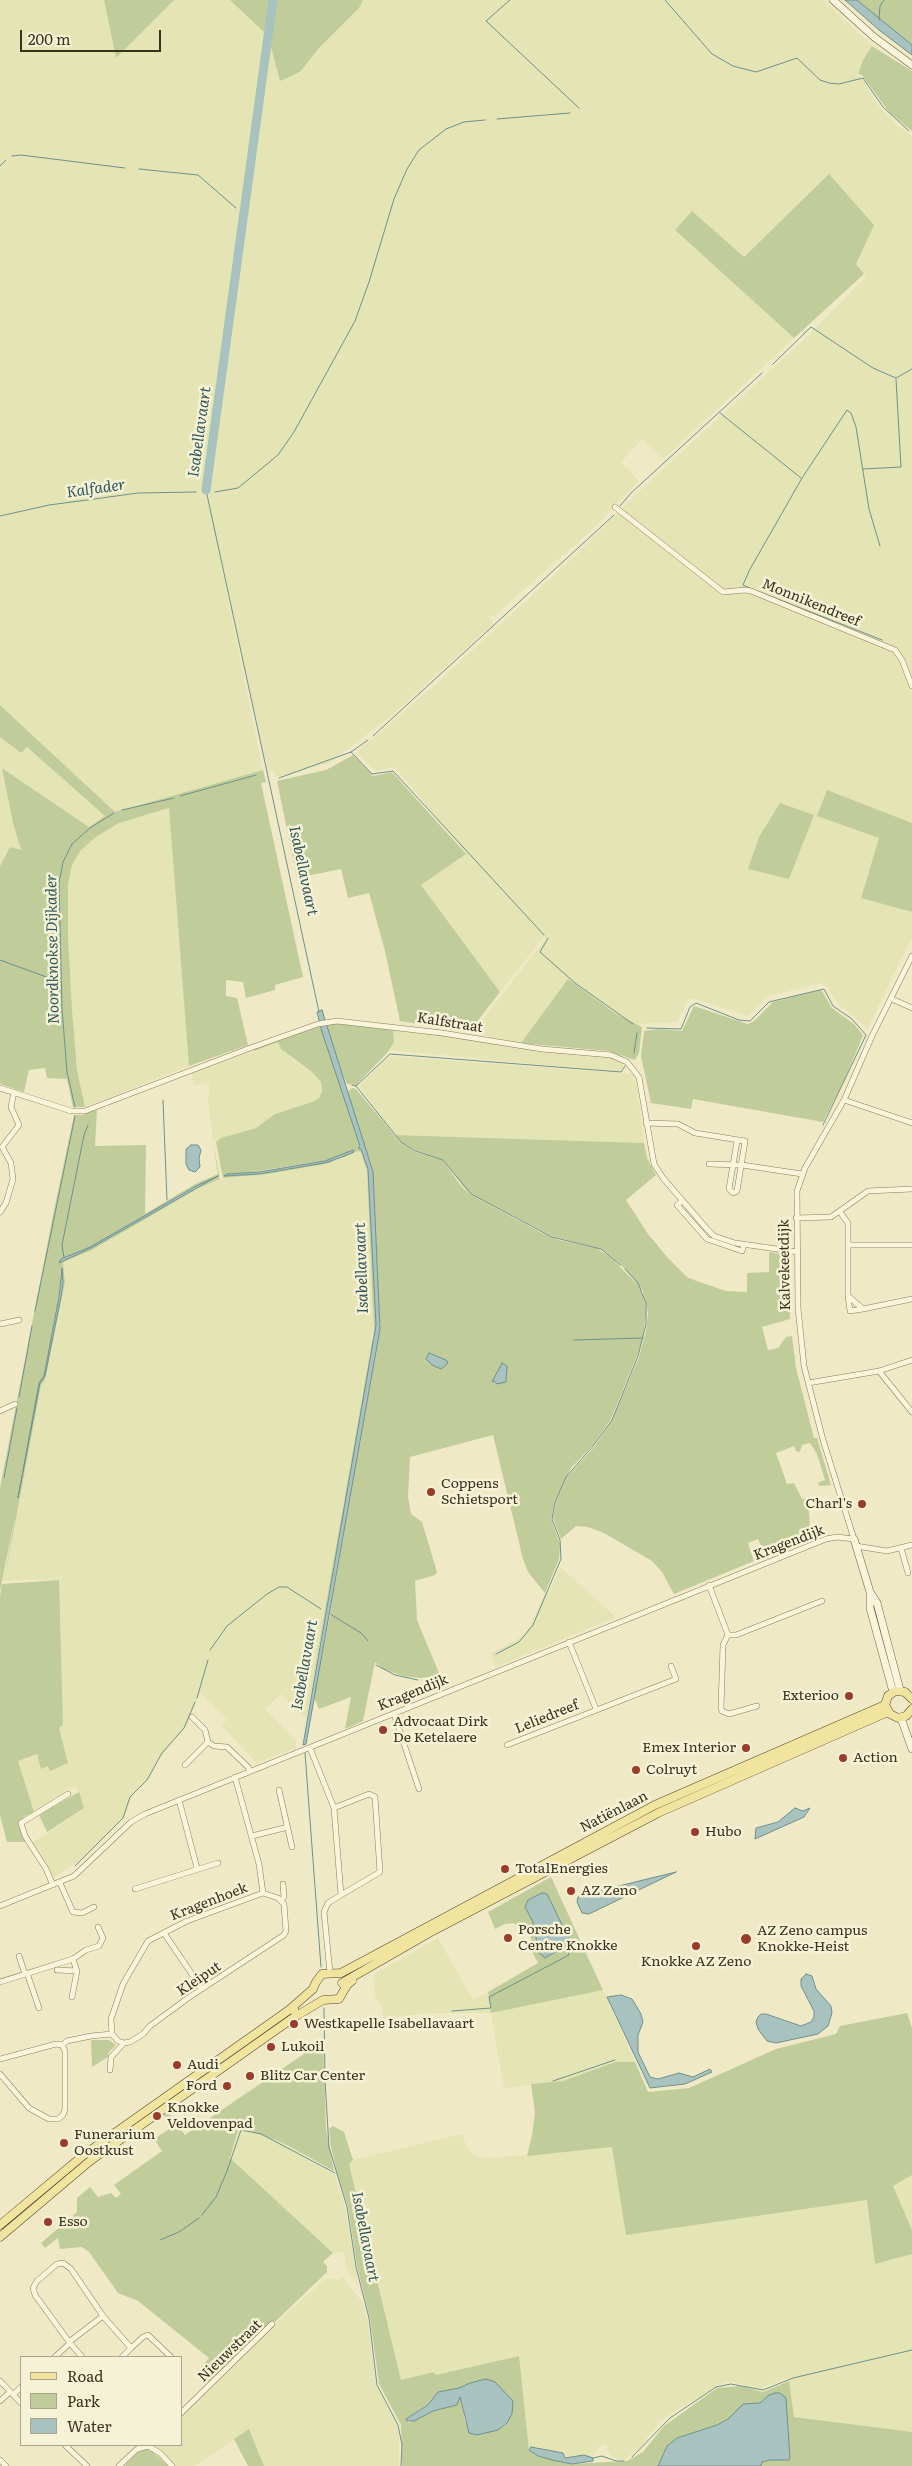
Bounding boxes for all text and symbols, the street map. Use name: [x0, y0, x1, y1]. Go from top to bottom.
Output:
scale bar: [22, 20, 164, 52]
text: 200 m: [28, 27, 71, 50]
water label: Isabellavaart: [185, 386, 215, 478]
water label: Kalfader: [65, 476, 127, 502]
street label: Monnikendreef: [759, 576, 863, 630]
water label: Isabellavaart: [285, 824, 321, 918]
water label: Noordknokse Dijkader: [43, 874, 63, 1024]
street label: Kalfstraat: [416, 1010, 484, 1036]
street label: Kalvekeetdijk: [776, 1219, 794, 1311]
water label: Isabellavaart: [351, 1222, 373, 1314]
place label: Coppens Schietsport: [441, 1476, 518, 1508]
marker: Coppens Schietsport: [425, 1486, 437, 1498]
place label: Charl's: [805, 1496, 852, 1512]
marker: Charl's: [856, 1498, 868, 1510]
street label: Kragendijk: [751, 1522, 827, 1564]
water label: Isabellavaart: [288, 1618, 322, 1712]
street label: Kragendijk: [375, 1671, 451, 1715]
place label: Exterioo: [782, 1688, 839, 1704]
marker: Exterioo: [843, 1690, 855, 1702]
street label: Leliedreef: [513, 1697, 581, 1737]
place label: Advocaat Dirk De Ketelaere: [393, 1714, 488, 1746]
marker: Advocaat Dirk De Ketelaere: [377, 1724, 389, 1736]
place label: Emex Interior: [642, 1740, 736, 1756]
marker: Emex Interior: [740, 1742, 752, 1754]
place label: Action: [853, 1750, 898, 1766]
marker: Action: [837, 1752, 849, 1764]
place label: Colruyt: [646, 1762, 697, 1778]
marker: Colruyt: [630, 1764, 642, 1776]
street label: Natiënlaan: [577, 1788, 651, 1836]
place label: Hubo: [705, 1824, 742, 1840]
marker: Hubo: [689, 1826, 701, 1838]
place label: TotalEnergies: [515, 1861, 608, 1877]
marker: TotalEnergies: [499, 1863, 511, 1875]
street label: Kragenhoek: [168, 1880, 250, 1924]
place label: AZ Zeno: [581, 1883, 637, 1899]
marker: AZ Zeno: [565, 1885, 577, 1897]
place label: Porsche Centre Knokke: [518, 1922, 618, 1954]
place label: AZ Zeno campus Knokke-Heist: [757, 1923, 867, 1955]
marker: Porsche Centre Knokke: [502, 1932, 514, 1944]
marker: AZ Zeno campus Knokke-Heist: [739, 1932, 753, 1946]
marker: Knokke AZ Zeno: [690, 1940, 702, 1952]
place label: Knokke AZ Zeno: [641, 1954, 751, 1970]
street label: Kleiput: [174, 1958, 224, 2000]
place label: Westkapelle Isabellavaart: [304, 2016, 474, 2032]
marker: Westkapelle Isabellavaart: [288, 2018, 300, 2030]
place label: Lukoil: [281, 2039, 324, 2055]
marker: Lukoil: [265, 2041, 277, 2053]
place label: Audi: [187, 2057, 219, 2073]
marker: Audi: [171, 2059, 183, 2071]
place label: Blitz Car Center: [260, 2068, 365, 2084]
marker: Blitz Car Center: [244, 2070, 256, 2082]
place label: Ford: [186, 2078, 217, 2094]
marker: Ford: [221, 2080, 233, 2092]
place label: Knokke Veldovenpad: [167, 2100, 253, 2132]
marker: Knokke Veldovenpad: [151, 2110, 163, 2122]
place label: Funerarium Oostkust: [74, 2127, 155, 2160]
marker: Funerarium Oostkust: [58, 2137, 70, 2149]
water label: Isabellavaart: [347, 2190, 383, 2284]
place label: Esso: [58, 2214, 88, 2230]
marker: Esso: [42, 2216, 54, 2228]
street label: Nieuwstraat: [195, 2316, 265, 2386]
legend: [20, 2356, 182, 2446]
text: Road: [67, 2364, 103, 2387]
text: Park: [67, 2389, 100, 2412]
text: Water: [67, 2414, 112, 2437]

